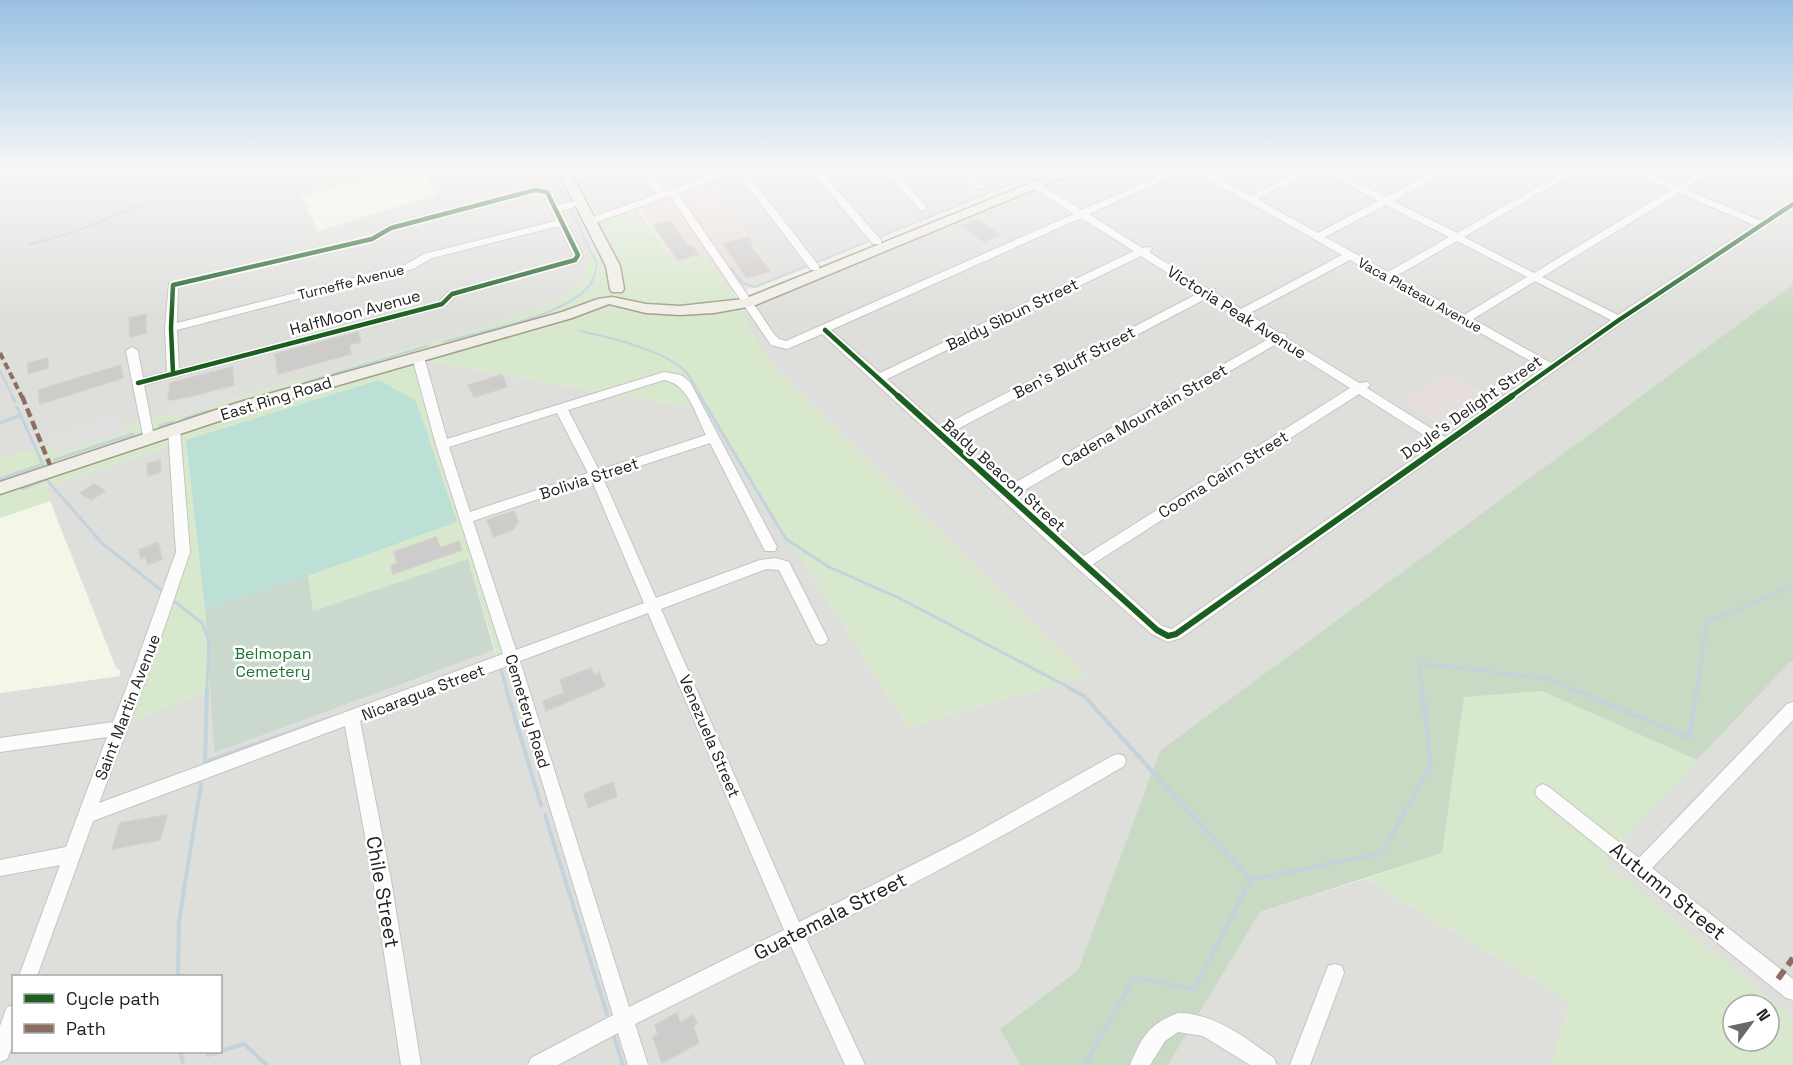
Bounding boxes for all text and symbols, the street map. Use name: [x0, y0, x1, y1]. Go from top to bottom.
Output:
street label: Vaca Plateau Avenue: [1355, 253, 1485, 337]
street label: Turneffe Avenue: [296, 260, 406, 304]
street label: Victoria Peak Avenue: [1163, 261, 1310, 364]
street label: Baldy Sibun Street: [943, 273, 1082, 356]
street label: HalfMoon Avenue: [287, 285, 423, 340]
street label: Ben's Bluff Street: [1010, 321, 1139, 403]
street label: Doyle's Delight Street: [1397, 351, 1546, 464]
street label: Cadena Mountain Street: [1057, 359, 1231, 472]
street label: East Ring Road: [218, 372, 334, 425]
street label: Baldy Beacon Street: [937, 414, 1070, 536]
street label: Cooma Cairn Street: [1154, 426, 1292, 523]
street label: Bolivia Street: [537, 453, 641, 504]
street label: Saint Martin Avenue: [90, 631, 165, 783]
park label: Belmopan Cemetery: [235, 643, 311, 682]
street label: Cemetery Road: [500, 651, 555, 771]
street label: Nicaragua Street: [359, 659, 488, 726]
street label: Venezuela Street: [674, 672, 745, 801]
street label: Chile Street: [360, 834, 406, 950]
street label: Autumn Street: [1605, 836, 1731, 946]
street label: Guatemala Street: [749, 866, 911, 966]
legend: [12, 975, 222, 1053]
text: Cycle path: [66, 987, 160, 1010]
north arrow: [1721, 993, 1781, 1053]
text: N: [1751, 1005, 1775, 1025]
text: Path: [66, 1017, 106, 1040]

